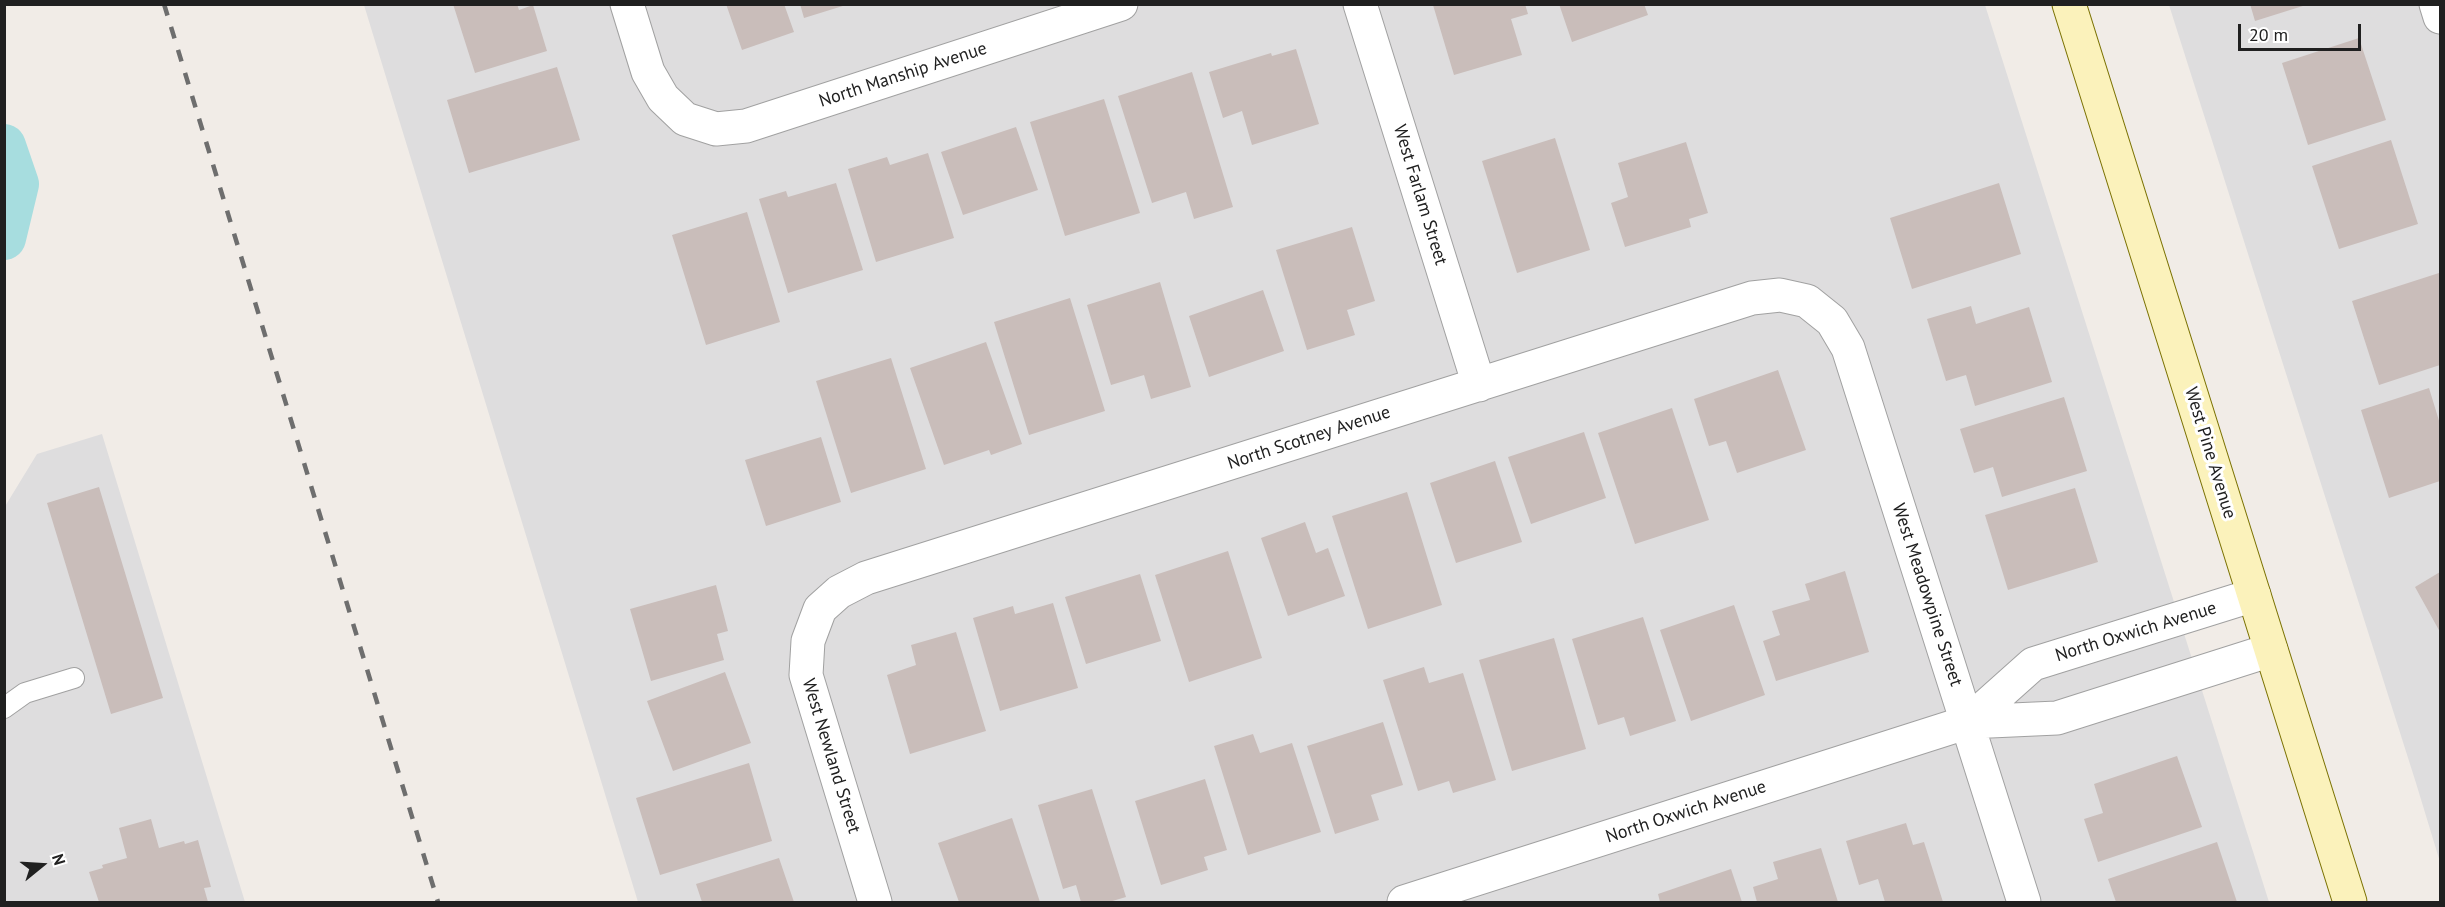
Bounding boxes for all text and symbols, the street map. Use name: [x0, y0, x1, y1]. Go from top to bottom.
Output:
scale bar: [2241, 12, 2364, 50]
text: 20 m: [2249, 23, 2288, 46]
street label: North Manship Avenue: [816, 38, 990, 112]
street label: West Farlam Street: [1388, 122, 1452, 268]
street label: West Pine Avenue: [2180, 384, 2240, 522]
street label: North Scotney Avenue: [1225, 401, 1393, 475]
street label: West Meadowpine Street: [1887, 501, 1967, 689]
street label: North Oxwich Avenue: [2053, 597, 2219, 667]
street label: West Newland Street: [797, 676, 865, 836]
street label: North Oxwich Avenue: [1603, 776, 1769, 848]
north arrow: [12, 835, 72, 895]
text: N: [48, 851, 70, 868]

